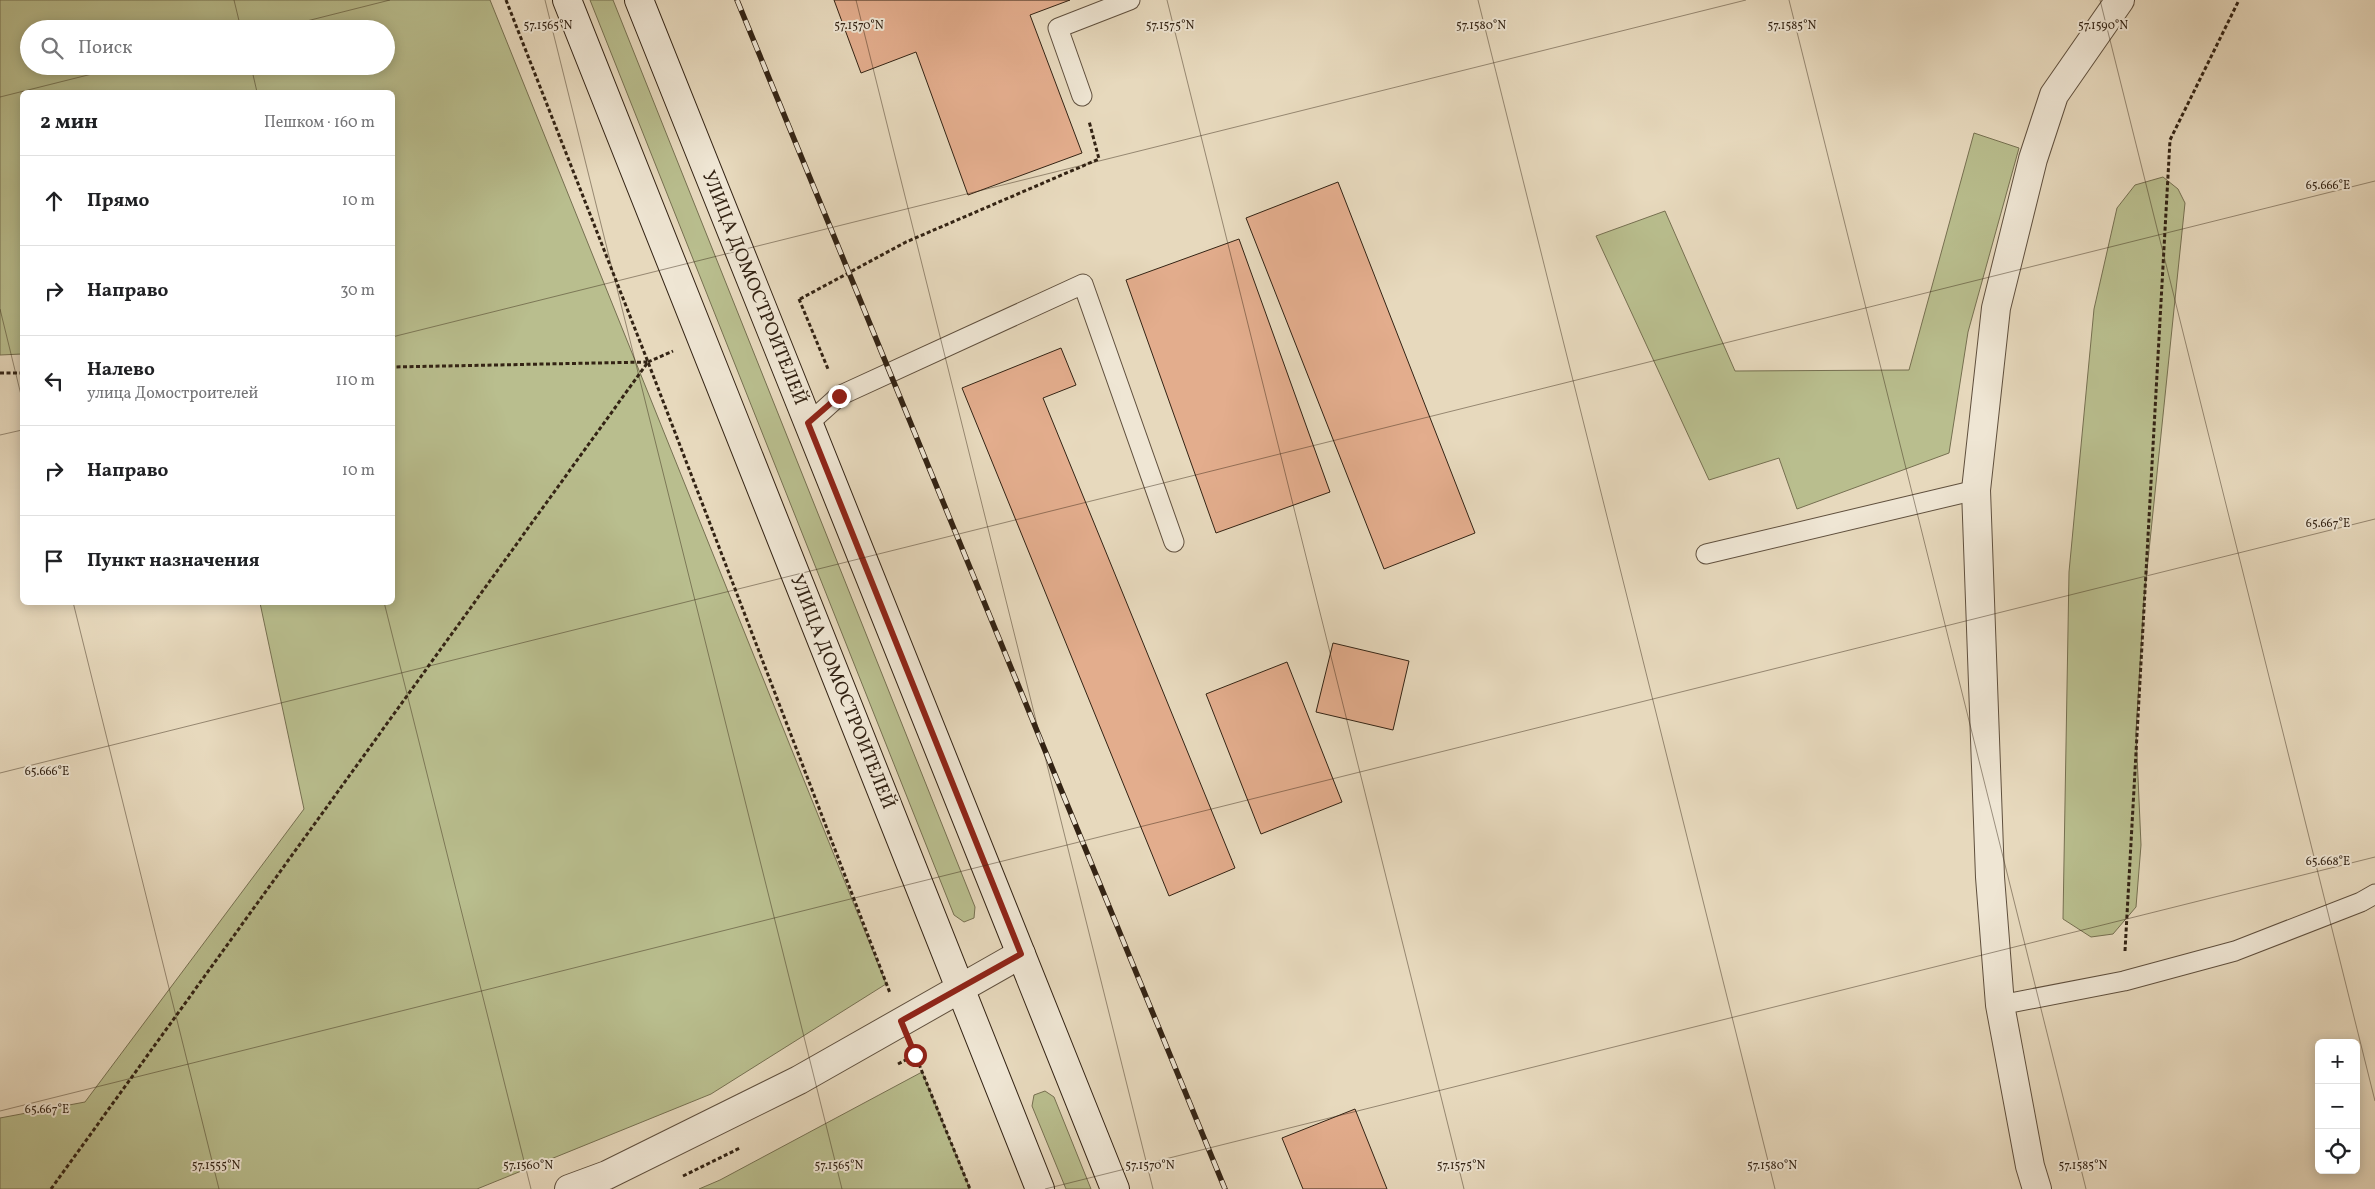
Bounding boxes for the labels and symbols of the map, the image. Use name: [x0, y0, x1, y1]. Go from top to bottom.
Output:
text: 57.1565°N: [524, 18, 573, 34]
text: 57.1570°N: [834, 18, 884, 34]
text: 57.1575°N: [1146, 18, 1194, 34]
text: 57.1580°N: [1456, 18, 1506, 34]
text: 57.1585°N: [1768, 18, 1816, 34]
text: 57.1590°N: [2078, 18, 2128, 34]
street label: УЛИЦА ДОМОСТРОИТЕЛЕЙ: [695, 167, 813, 409]
text: 65.666°E: [2306, 178, 2350, 194]
route end: [828, 385, 851, 408]
text: 65.667°E: [2306, 516, 2350, 532]
street label: УЛИЦА ДОМОСТРОИТЕЛЕЙ: [783, 571, 901, 813]
text: 65.666°E: [25, 764, 69, 780]
text: 65.668°E: [2306, 854, 2350, 870]
route start: [904, 1044, 927, 1067]
text: 65.667°E: [25, 1102, 69, 1118]
text: 57.1555°N: [192, 1158, 240, 1174]
text: 57.1560°N: [503, 1158, 553, 1174]
text: 57.1565°N: [815, 1158, 864, 1174]
text: 57.1570°N: [1125, 1158, 1175, 1174]
text: 57.1575°N: [1437, 1158, 1485, 1174]
text: 57.1580°N: [1747, 1158, 1797, 1174]
text: 57.1585°N: [2059, 1158, 2107, 1174]

